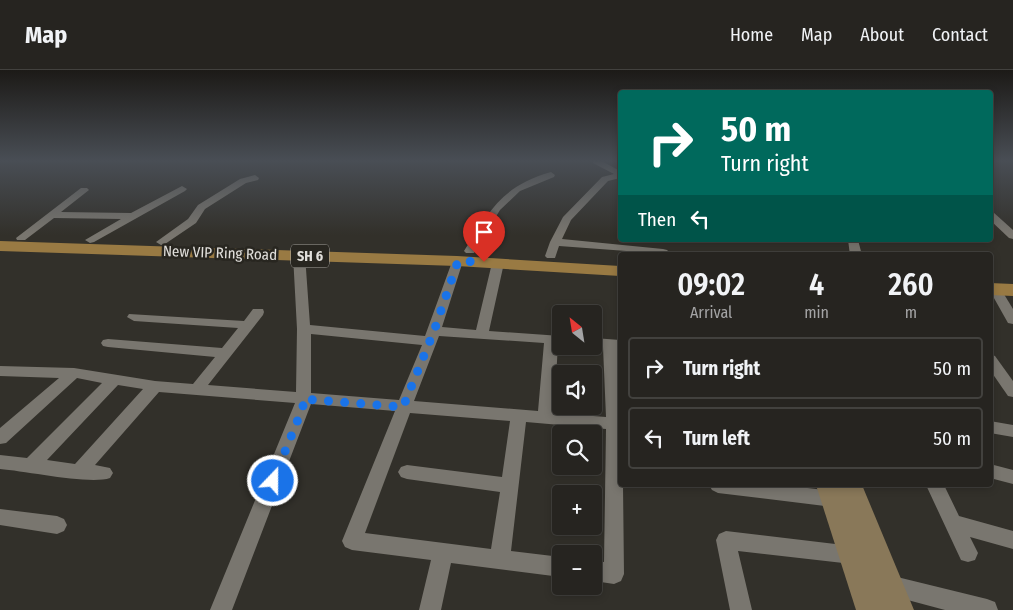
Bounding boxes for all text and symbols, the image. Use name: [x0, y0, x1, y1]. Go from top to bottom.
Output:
text: Map: [25, 21, 67, 49]
text: Home: [730, 24, 773, 46]
text: Map: [801, 24, 832, 46]
text: About: [860, 24, 904, 46]
text: Contact: [932, 24, 988, 46]
text: 50 m: [721, 108, 791, 150]
icon: right: [638, 110, 703, 175]
text: Turn right: [721, 150, 809, 177]
icon: left: [686, 205, 714, 233]
text: Then: [638, 208, 676, 231]
pin: [463, 211, 505, 262]
icon: arrive: [470, 218, 498, 246]
street label: New VIP Ring Road: [163, 242, 277, 264]
road number: SH 6: [291, 245, 329, 268]
text: 09:02: [677, 267, 745, 303]
text: 4: [809, 267, 824, 303]
text: 260: [888, 267, 934, 303]
text: Arrival: [690, 303, 732, 322]
text: min: [804, 303, 829, 322]
text: m: [905, 303, 917, 322]
north arrow: [552, 305, 602, 355]
map controls: [552, 305, 602, 595]
icon: right: [640, 354, 668, 382]
text: Turn right: [683, 357, 760, 380]
text: 50 m: [933, 357, 971, 380]
button: sound: [552, 365, 602, 415]
icon: left: [640, 424, 668, 452]
button: search: [552, 425, 602, 475]
text: Turn left: [683, 427, 750, 450]
text: 50 m: [933, 427, 971, 450]
position arrow: [246, 454, 298, 506]
button: +: [552, 485, 602, 535]
button: −: [552, 545, 602, 595]

